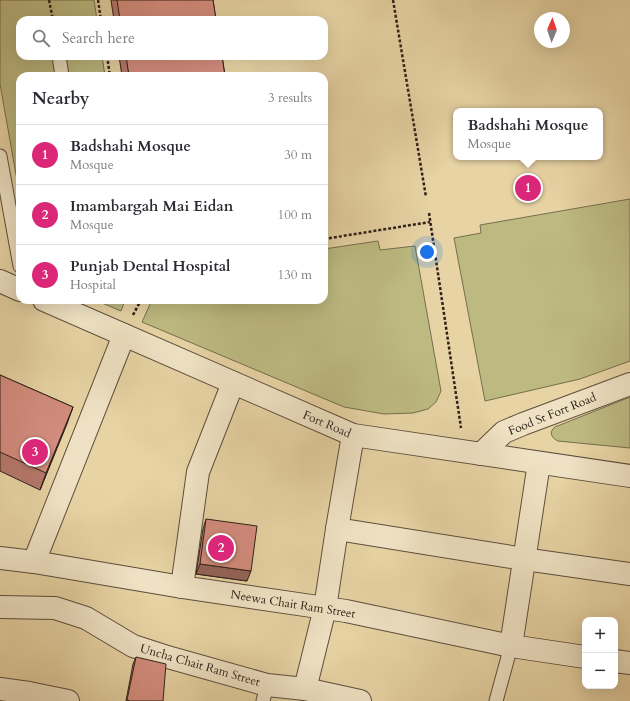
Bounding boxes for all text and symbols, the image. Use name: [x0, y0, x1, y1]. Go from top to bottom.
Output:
north arrow: [534, 12, 570, 48]
search box: [16, 16, 328, 60]
icon: search: [30, 27, 52, 49]
text: Search here: [62, 28, 135, 48]
text: Nearby: [32, 87, 89, 110]
text: 3 results: [268, 89, 312, 107]
popup: [453, 108, 603, 160]
text: Badshahi Mosque: [467, 115, 589, 135]
text: Mosque: [467, 135, 511, 153]
text: Badshahi Mosque: [70, 136, 191, 156]
text: 1: [42, 146, 48, 164]
text: 30 m: [284, 146, 312, 164]
text: Mosque: [70, 156, 114, 174]
pin: 1: [515, 173, 541, 203]
text: Imambargah Mai Eidan: [70, 196, 233, 216]
text: 2: [42, 206, 48, 224]
text: 100 m: [278, 206, 312, 224]
text: Mosque: [70, 216, 114, 234]
your location: [417, 242, 437, 262]
text: Punjab Dental Hospital: [70, 256, 231, 276]
text: 3: [42, 266, 48, 284]
text: 130 m: [278, 266, 312, 284]
text: Hospital: [70, 276, 116, 294]
street label: Food St Fort Road: [506, 389, 599, 439]
street label: Fort Road: [300, 407, 354, 442]
pin: 3: [22, 437, 48, 467]
pin: 2: [208, 533, 234, 563]
street label: Neewa Chait Ram Street: [229, 586, 357, 622]
map controls: [582, 617, 618, 689]
button: +: [582, 617, 618, 653]
street label: Uncha Chait Ram Street: [138, 640, 262, 690]
button: −: [582, 653, 618, 689]

